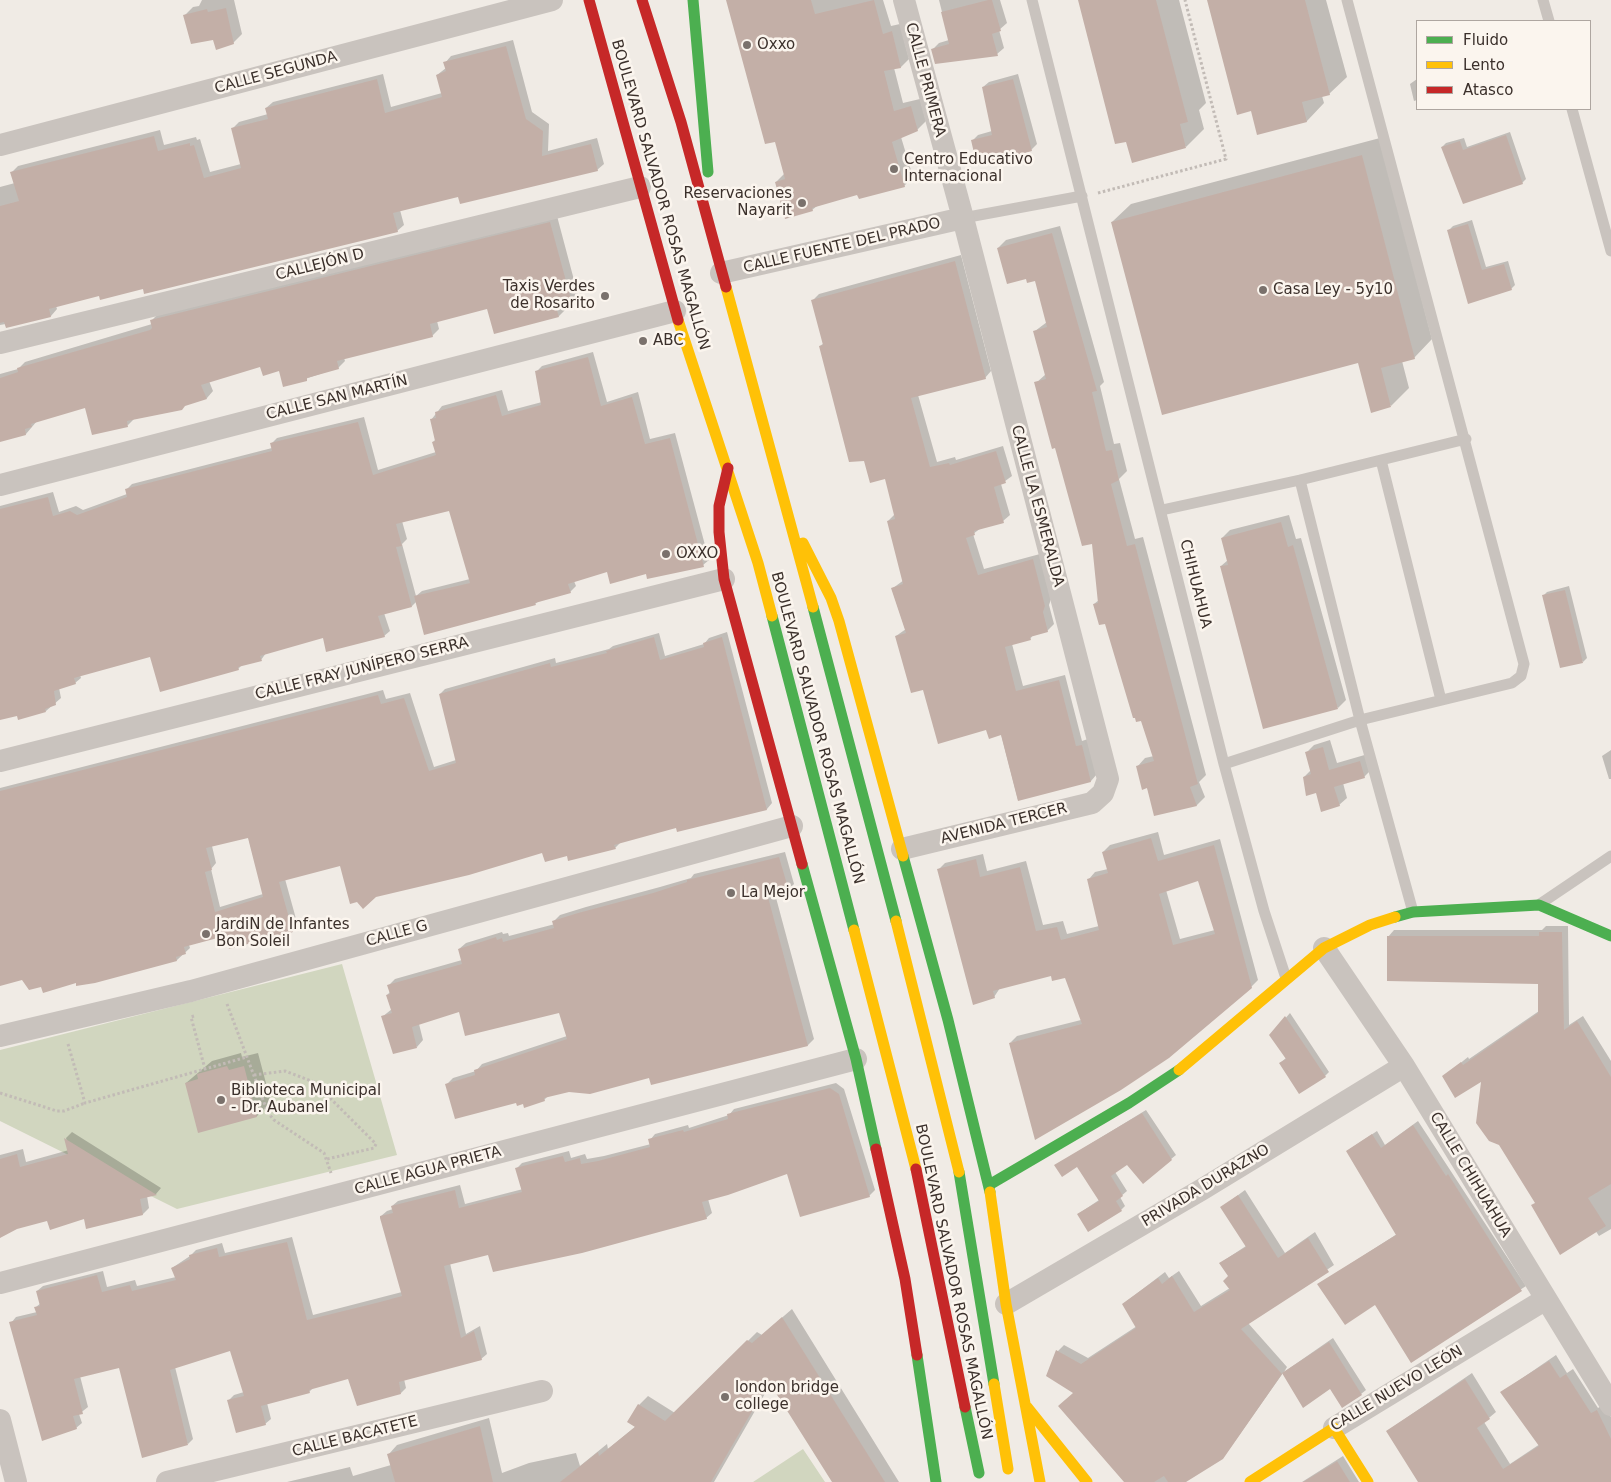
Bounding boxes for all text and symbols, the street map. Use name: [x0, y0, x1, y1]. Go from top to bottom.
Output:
legend: [1416, 20, 1591, 110]
street label: CALLE PRIMERA: [901, 21, 949, 139]
text: Fluido: [1463, 31, 1508, 49]
place label: Oxxo: [757, 36, 795, 54]
street label: BOULEVARD SALVADOR ROSAS MAGALLÓN: [607, 38, 713, 352]
marker: Oxxo: [741, 39, 753, 51]
street label: CALLE SEGUNDA: [213, 48, 339, 98]
text: Lento: [1463, 56, 1505, 74]
text: Atasco: [1463, 81, 1513, 99]
place label: Centro Educativo Internacional: [904, 151, 1033, 186]
marker: Centro Educativo Internacional: [888, 163, 900, 175]
place label: Reservaciones Nayarit: [684, 185, 792, 220]
marker: Reservaciones Nayarit: [796, 197, 808, 209]
street label: CALLE FUENTE DEL PRADO: [742, 215, 942, 277]
street label: CALLEJÓN D: [274, 245, 366, 285]
place label: Taxis Verdes de Rosarito: [503, 278, 595, 313]
place label: Casa Ley - 5y10: [1273, 281, 1393, 299]
marker: Casa Ley - 5y10: [1257, 284, 1269, 296]
marker: Taxis Verdes de Rosarito: [599, 290, 611, 302]
place label: ABC: [653, 332, 684, 350]
marker: ABC: [637, 335, 649, 347]
street label: CALLE SAN MARTÍN: [264, 372, 410, 424]
street label: CALLE LA ESMERALDA: [1007, 423, 1067, 589]
street label: CHIHUAHUA: [1175, 538, 1215, 630]
place label: OXXO: [676, 545, 718, 563]
marker: OXXO: [660, 548, 672, 560]
street label: BOULEVARD SALVADOR ROSAS MAGALLÓN: [767, 570, 867, 886]
street label: CALLE FRAY JUNÍPERO SERRA: [253, 634, 471, 704]
street label: AVENIDA TERCER: [939, 800, 1069, 848]
place label: La Mejor: [741, 884, 805, 902]
marker: La Mejor: [725, 887, 737, 899]
place label: JardiN de Infantes Bon Soleil: [216, 916, 350, 951]
street label: CALLE G: [364, 917, 430, 951]
marker: JardiN de Infantes Bon Soleil: [200, 928, 212, 940]
place label: Biblioteca Municipal - Dr. Aubanel: [231, 1082, 381, 1117]
marker: Biblioteca Municipal - Dr. Aubanel: [215, 1094, 227, 1106]
street label: CALLE CHIHUAHUA: [1425, 1109, 1515, 1241]
street label: BOULEVARD SALVADOR ROSAS MAGALLÓN: [911, 1122, 995, 1442]
street label: PRIVADA DURAZNO: [1139, 1141, 1273, 1231]
street label: CALLE AGUA PRIETA: [353, 1143, 503, 1199]
street label: CALLE NUEVO LEÓN: [1328, 1342, 1466, 1436]
place label: london bridge college: [735, 1379, 839, 1414]
marker: london bridge college: [719, 1391, 731, 1403]
street label: CALLE BACATETE: [290, 1413, 420, 1461]

